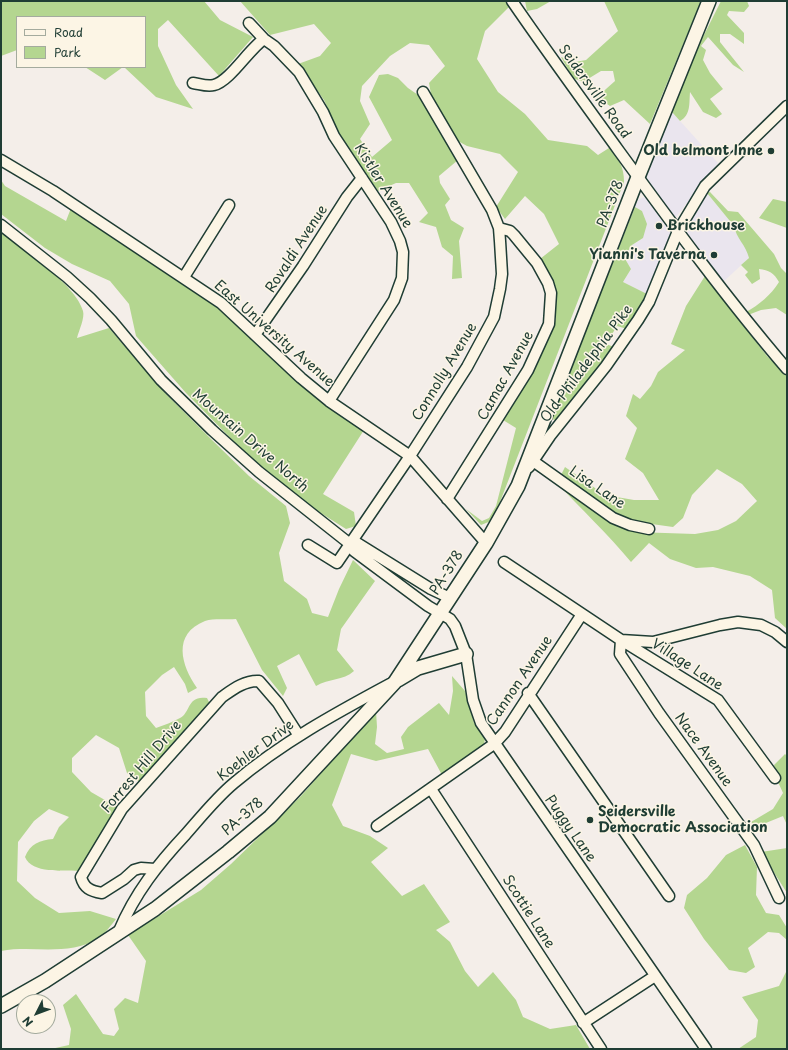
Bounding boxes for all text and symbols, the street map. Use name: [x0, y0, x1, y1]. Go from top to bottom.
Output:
legend: [16, 16, 146, 68]
text: Road: [54, 23, 83, 41]
street label: Seidersville Road: [554, 42, 634, 142]
text: Park: [54, 43, 81, 61]
street label: Kistler Avenue: [350, 141, 416, 231]
place label: Old belmont Inne: [643, 143, 763, 159]
marker: Old belmont Inne: [766, 146, 776, 156]
street label: PA-378: [594, 178, 628, 230]
street label: Rovaldi Avenue: [262, 202, 332, 296]
place label: Brickhouse: [667, 218, 745, 234]
marker: Brickhouse: [654, 221, 664, 231]
place label: Yianni's Taverna: [589, 247, 706, 263]
marker: Yianni's Taverna: [709, 250, 719, 260]
street label: East University Avenue: [211, 277, 337, 391]
street label: Old Philadelphia Pike: [537, 302, 637, 426]
street label: Connolly Avenue: [409, 320, 481, 424]
street label: Camac Avenue: [475, 328, 537, 424]
street label: Mountain Drive North: [189, 386, 311, 496]
street label: Lisa Lane: [566, 463, 628, 513]
street label: PA-378: [427, 548, 467, 598]
street label: Cannon Avenue: [484, 633, 556, 729]
street label: Village Lane: [648, 636, 726, 694]
street label: Nace Avenue: [671, 710, 735, 790]
street label: Forrest Hill Drive: [98, 717, 186, 817]
street label: Koehler Drive: [214, 717, 298, 785]
street label: Puggy Lane: [541, 792, 599, 866]
street label: PA-378: [219, 794, 267, 840]
place label: Seidersville Democratic Association: [598, 804, 768, 836]
marker: Seidersville Democratic Association: [585, 815, 595, 825]
street label: Scottie Lane: [498, 872, 558, 952]
north arrow: [16, 994, 56, 1034]
text: N: [18, 1013, 37, 1031]

